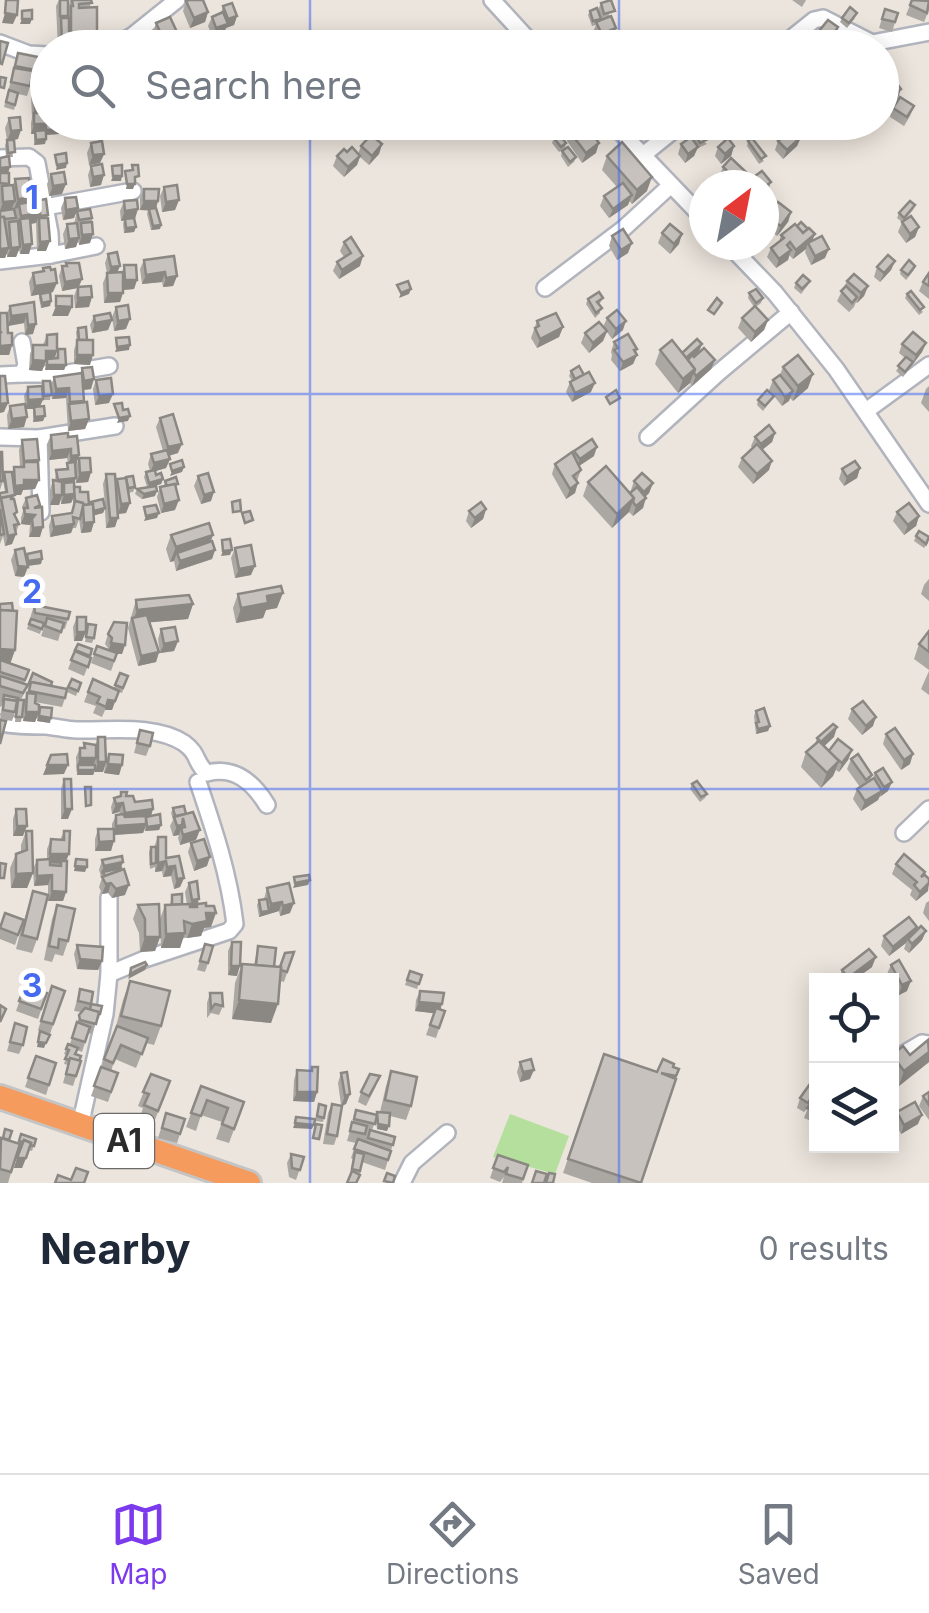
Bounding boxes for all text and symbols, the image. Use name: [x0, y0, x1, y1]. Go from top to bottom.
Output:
search box: [30, 30, 899, 140]
icon: search: [65, 58, 120, 113]
text: Search here: [145, 62, 362, 108]
north arrow: [689, 170, 779, 260]
text: 1: [25, 178, 39, 217]
text: 2: [22, 572, 42, 611]
text: 3: [22, 966, 42, 1005]
map controls: [809, 973, 899, 1153]
button: locate: [809, 973, 899, 1063]
button: layers: [809, 1063, 899, 1153]
road number: A1: [94, 1114, 154, 1168]
text: Nearby: [40, 1223, 191, 1274]
text: 0 results: [759, 1229, 889, 1268]
tab: Map: [109, 1497, 167, 1591]
tab: Directions: [386, 1497, 519, 1591]
tab: Saved: [738, 1497, 820, 1591]

